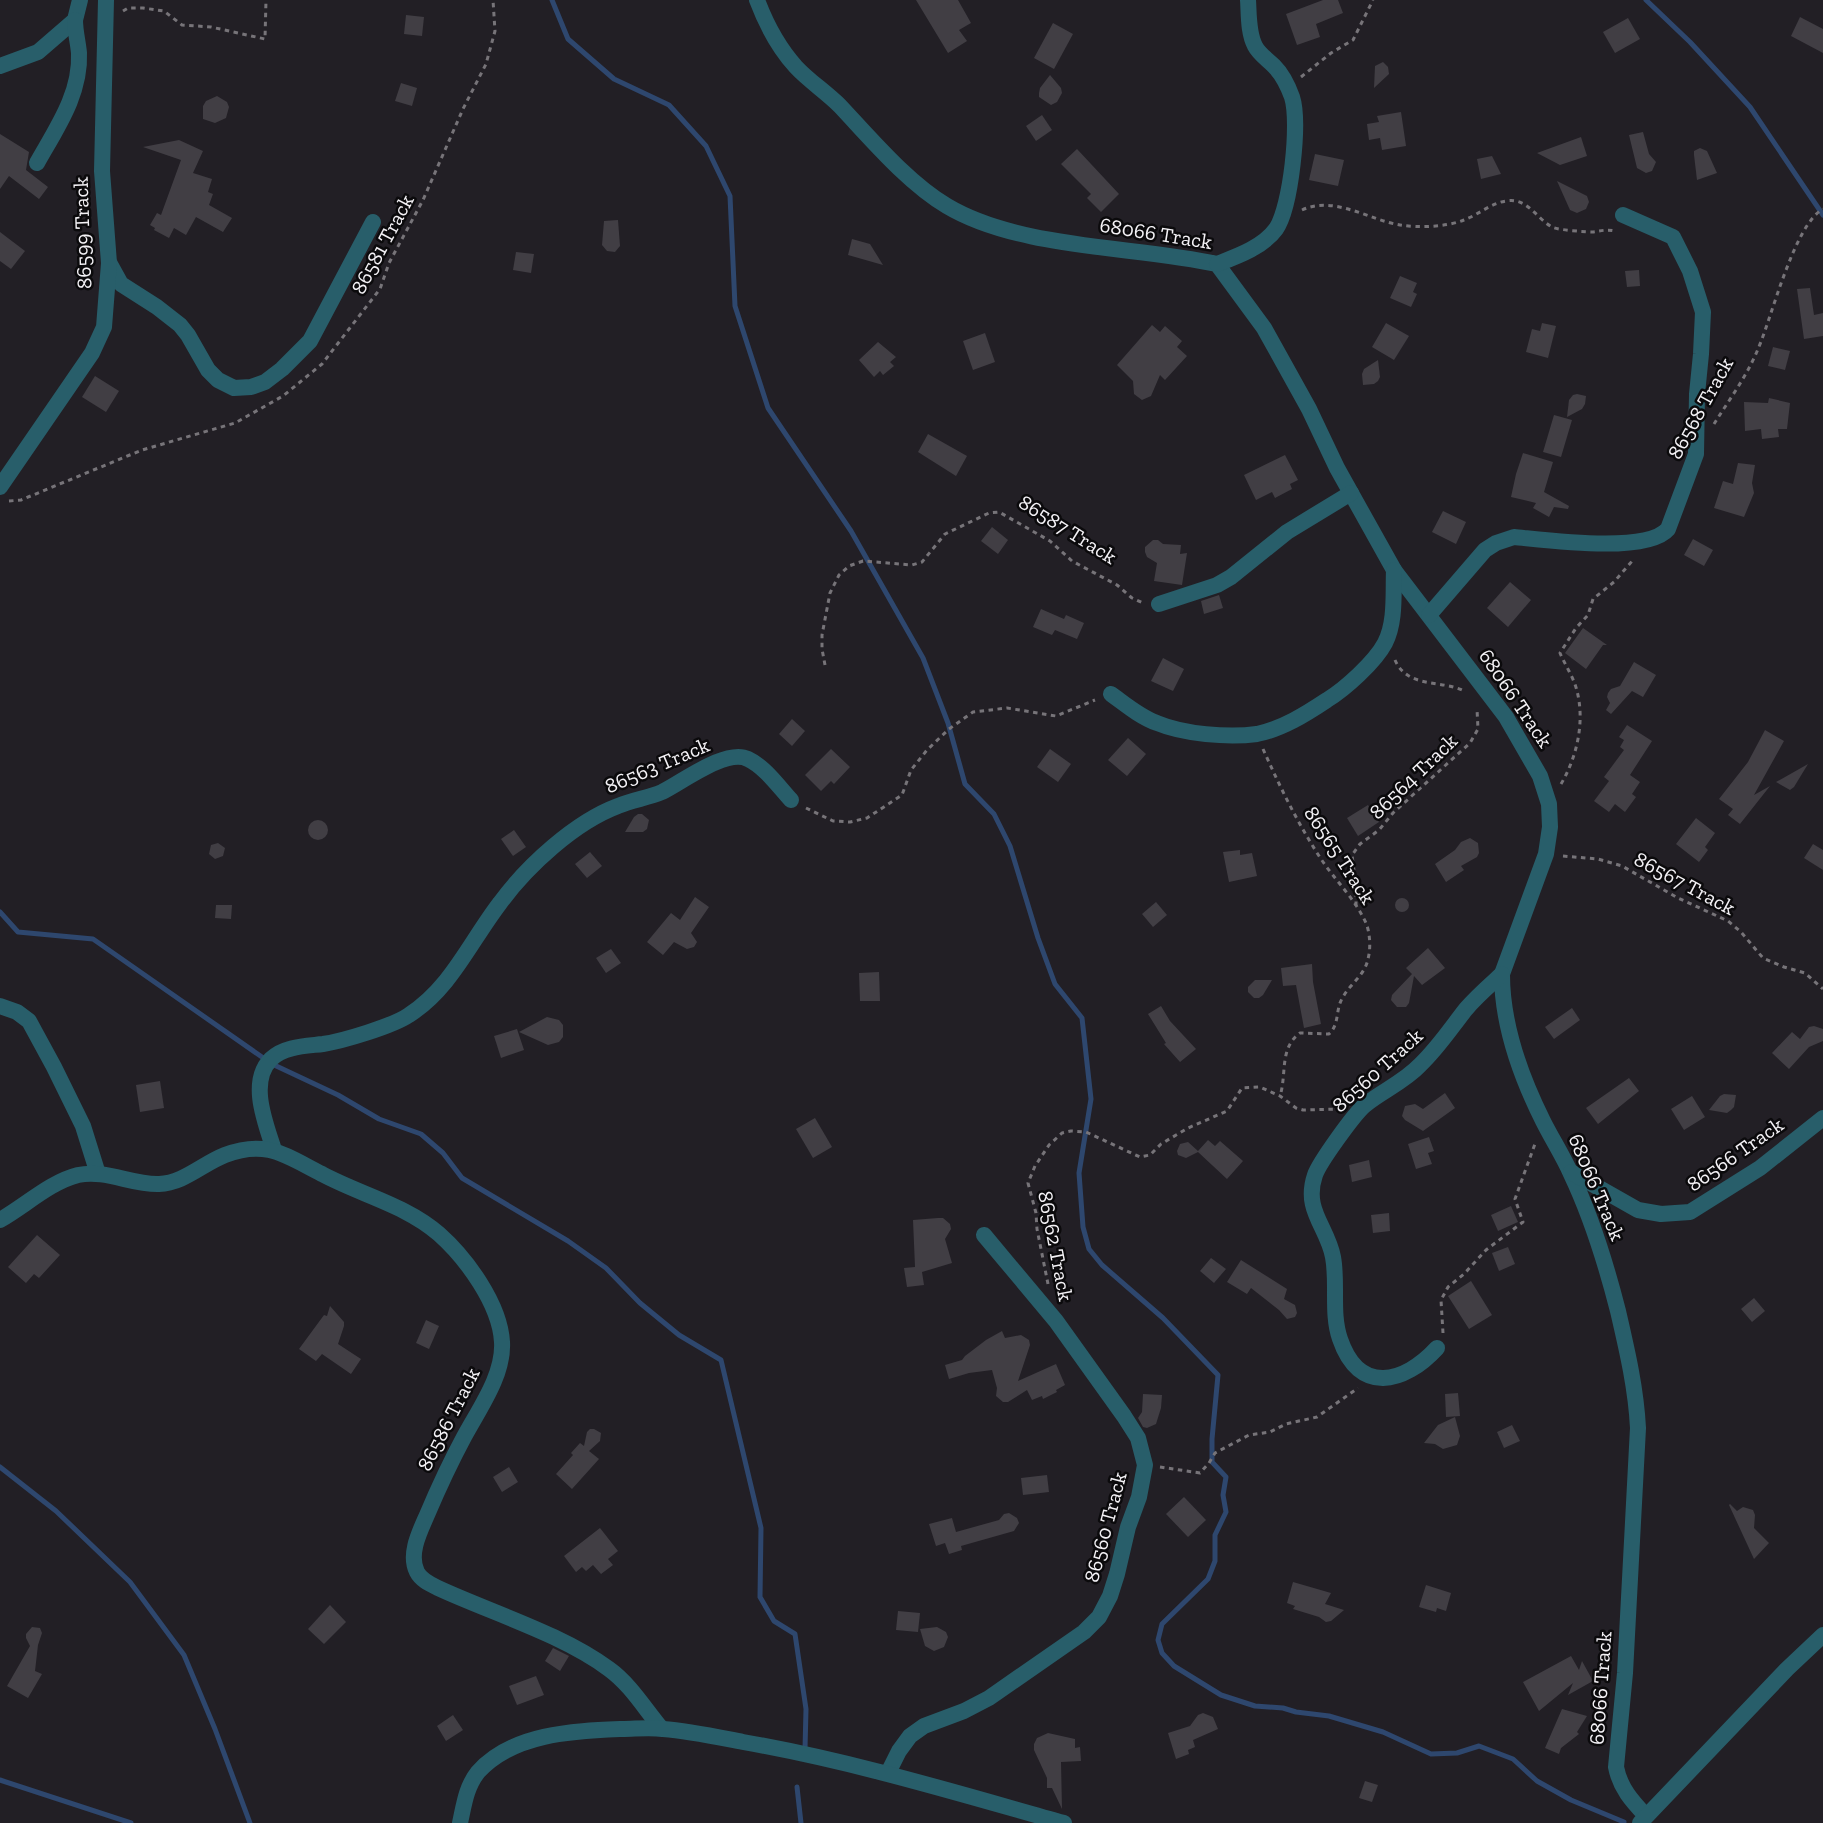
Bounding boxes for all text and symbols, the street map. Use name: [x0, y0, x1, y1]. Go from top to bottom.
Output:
street label: 86599 Track: [68, 176, 96, 289]
street label: 86581 Track: [345, 190, 419, 298]
street label: 68066 Track: [1098, 212, 1214, 254]
street label: 86568 Track: [1662, 353, 1738, 463]
street label: 86587 Track: [1014, 489, 1122, 569]
street label: 68066 Track: [1474, 644, 1558, 752]
street label: 86564 Track: [1364, 728, 1462, 824]
street label: 86563 Track: [601, 732, 713, 798]
street label: 86565 Track: [1299, 801, 1381, 909]
street label: 86567 Track: [1630, 846, 1740, 920]
street label: 86560 Track: [1327, 1023, 1427, 1117]
street label: 86566 Track: [1682, 1112, 1788, 1196]
street label: 68066 Track: [1563, 1130, 1631, 1244]
street label: 86562 Track: [1033, 1189, 1079, 1303]
street label: 86586 Track: [411, 1363, 485, 1475]
street label: 86560 Track: [1078, 1469, 1132, 1585]
street label: 68066 Track: [1584, 1630, 1616, 1745]

